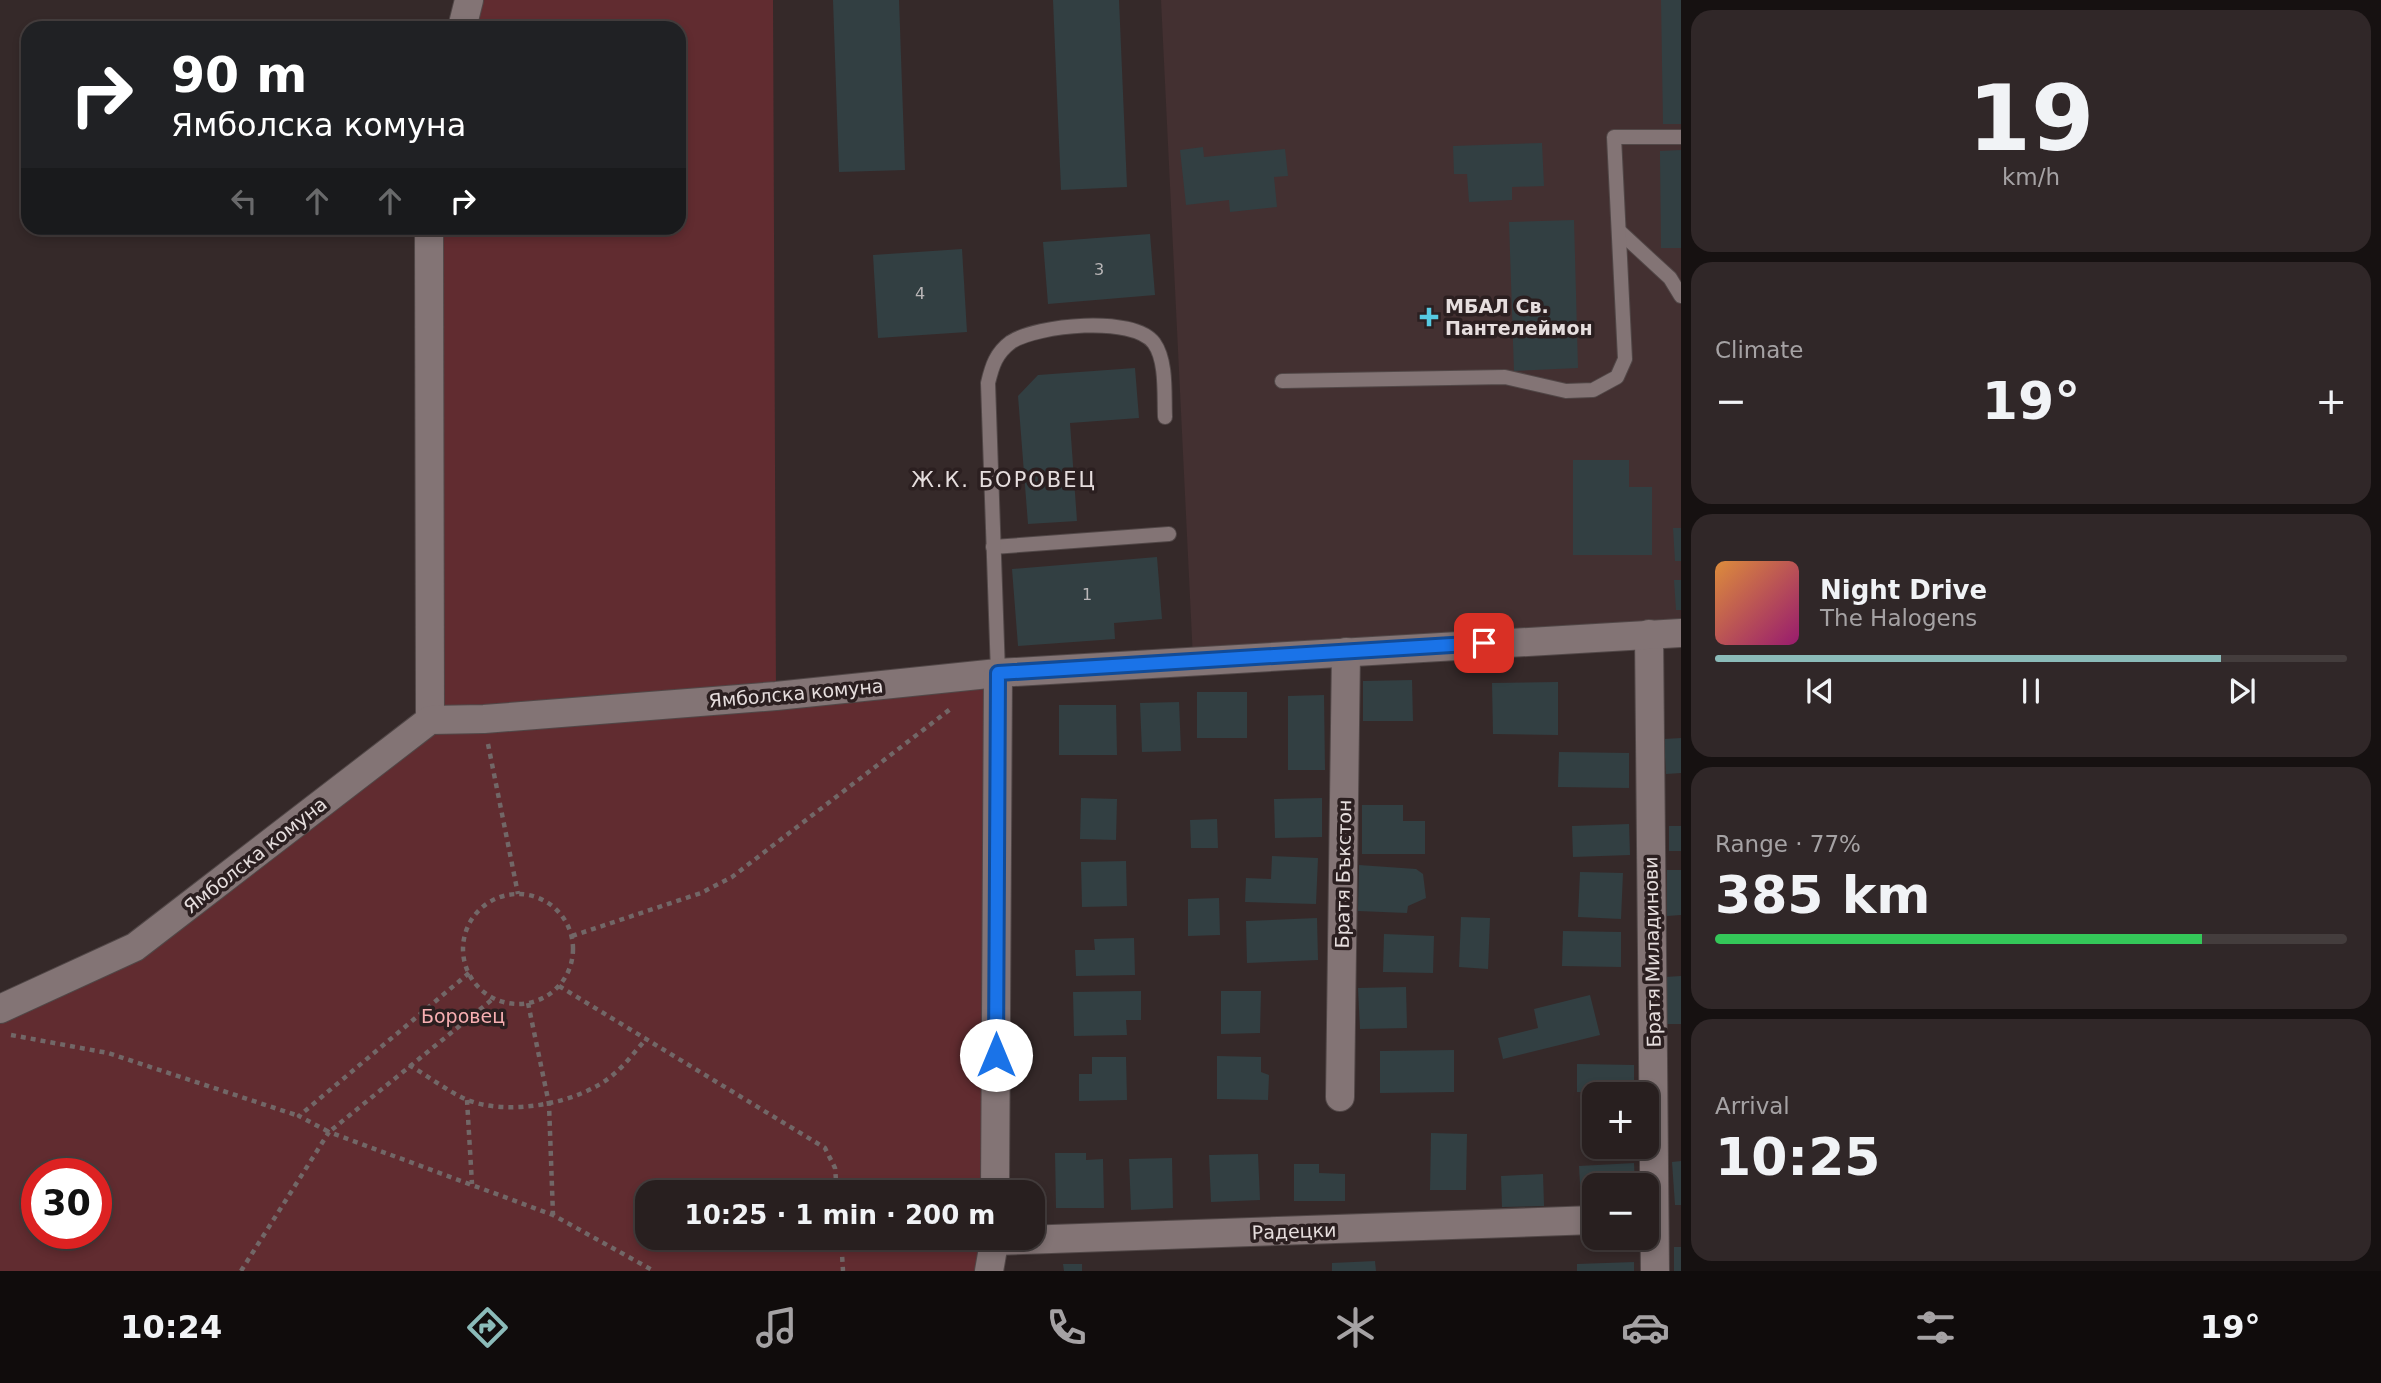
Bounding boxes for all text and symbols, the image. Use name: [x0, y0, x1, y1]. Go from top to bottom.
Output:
text: 90 m: [171, 47, 307, 104]
icon: right: [56, 49, 147, 140]
text: 19: [1968, 66, 2094, 171]
text: Ямболска комуна: [171, 106, 466, 144]
text: km/h: [2002, 164, 2060, 190]
icon: left: [225, 182, 263, 220]
icon: ahead: [298, 182, 336, 220]
icon: ahead: [371, 182, 409, 220]
icon: right: [444, 182, 482, 220]
house number: 3: [1094, 260, 1104, 279]
house number: 4: [915, 284, 925, 303]
place label: МБАЛ Св. Пантелеймон: [1445, 295, 1593, 339]
marker: МБАЛ Св. Пантелеймон: [1419, 307, 1439, 327]
text: Climate: [1715, 337, 1804, 363]
text: 19°: [1982, 371, 2080, 431]
text: −: [1715, 379, 1747, 423]
text: +: [2315, 379, 2347, 423]
district label: Ж.К. БОРОВЕЦ: [911, 468, 1097, 492]
text: Night Drive: [1820, 575, 1987, 605]
house number: 1: [1082, 585, 1092, 604]
text: The Halogens: [1820, 605, 1977, 631]
pin: [1454, 613, 1514, 673]
icon: arrive: [1465, 624, 1503, 662]
icon: previous: [1801, 672, 1839, 710]
icon: pause: [2012, 672, 2050, 710]
icon: next: [2223, 672, 2261, 710]
street label: Ямболска комуна: [708, 674, 884, 712]
street label: Ямболска комуна: [179, 792, 331, 918]
street label: Братя Бъкстон: [1331, 799, 1355, 949]
text: Range · 77%: [1715, 831, 1861, 857]
street label: Братя Миладинови: [1639, 856, 1665, 1048]
text: 385 km: [1715, 865, 1930, 925]
park label: Боровец: [421, 1005, 505, 1027]
position arrow: [959, 1018, 1033, 1092]
map controls: [1582, 1082, 1659, 1250]
button: +: [1582, 1082, 1659, 1159]
text: Arrival: [1715, 1093, 1790, 1119]
text: 10:25: [1715, 1127, 1881, 1187]
speed limit sign: 30: [21, 1158, 112, 1249]
button: −: [1582, 1173, 1659, 1250]
text: 10:25 · 1 min · 200 m: [685, 1200, 995, 1230]
street label: Радецки: [1251, 1219, 1337, 1243]
icon: directions: [463, 1303, 512, 1352]
icon: music: [752, 1303, 801, 1352]
icon: phone: [1042, 1303, 1091, 1352]
icon: climate: [1331, 1303, 1380, 1352]
icon: car: [1621, 1303, 1670, 1352]
icon: filters: [1911, 1303, 1960, 1352]
text: 10:24: [120, 1308, 222, 1346]
text: 19°: [2200, 1308, 2261, 1346]

